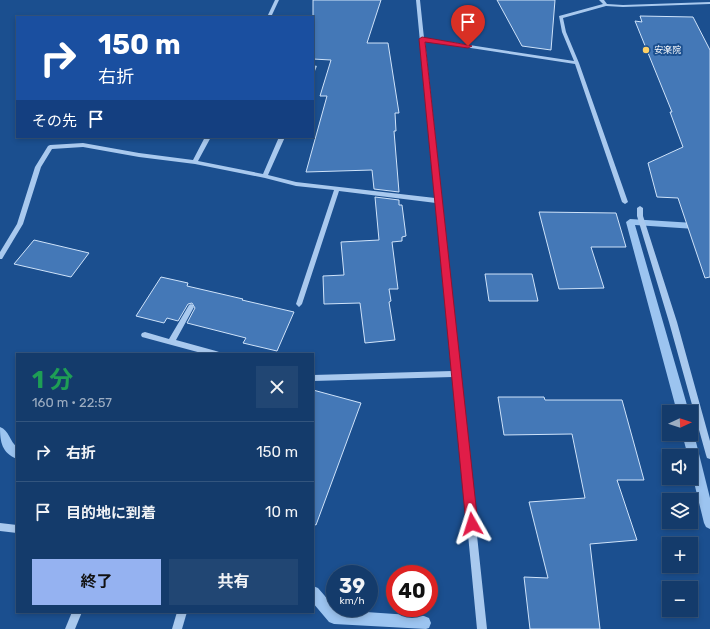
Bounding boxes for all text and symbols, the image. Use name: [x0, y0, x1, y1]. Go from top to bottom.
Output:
pin: [451, 5, 485, 46]
icon: arrive: [457, 11, 479, 33]
text: 150 m: [98, 28, 181, 61]
icon: right: [32, 32, 84, 84]
marker: 安楽院: [641, 45, 651, 55]
place label: 安楽院: [654, 45, 681, 55]
text: 右折: [98, 66, 134, 88]
icon: arrive: [85, 108, 107, 130]
text: その先: [32, 112, 77, 130]
text: 1 分: [32, 366, 73, 394]
button: close: [256, 366, 298, 408]
text: 160 m · 22:57: [32, 395, 112, 410]
north arrow: [662, 405, 698, 441]
map controls: [662, 405, 698, 617]
icon: right: [32, 441, 54, 463]
text: 150 m: [256, 443, 298, 461]
text: 右折: [66, 444, 96, 462]
button: sound: [662, 449, 698, 485]
button: layers: [662, 493, 698, 529]
icon: arrive: [32, 501, 54, 523]
text: 10 m: [265, 503, 298, 521]
position arrow: [451, 503, 493, 545]
text: 目的地に到着: [66, 504, 156, 522]
button: +: [662, 537, 698, 573]
button: 終了: [32, 559, 161, 605]
button: 共有: [169, 559, 298, 605]
speed limit sign: 40: [386, 565, 438, 617]
text: 39: [339, 574, 365, 598]
button: −: [662, 581, 698, 617]
text: km/h: [340, 595, 364, 607]

